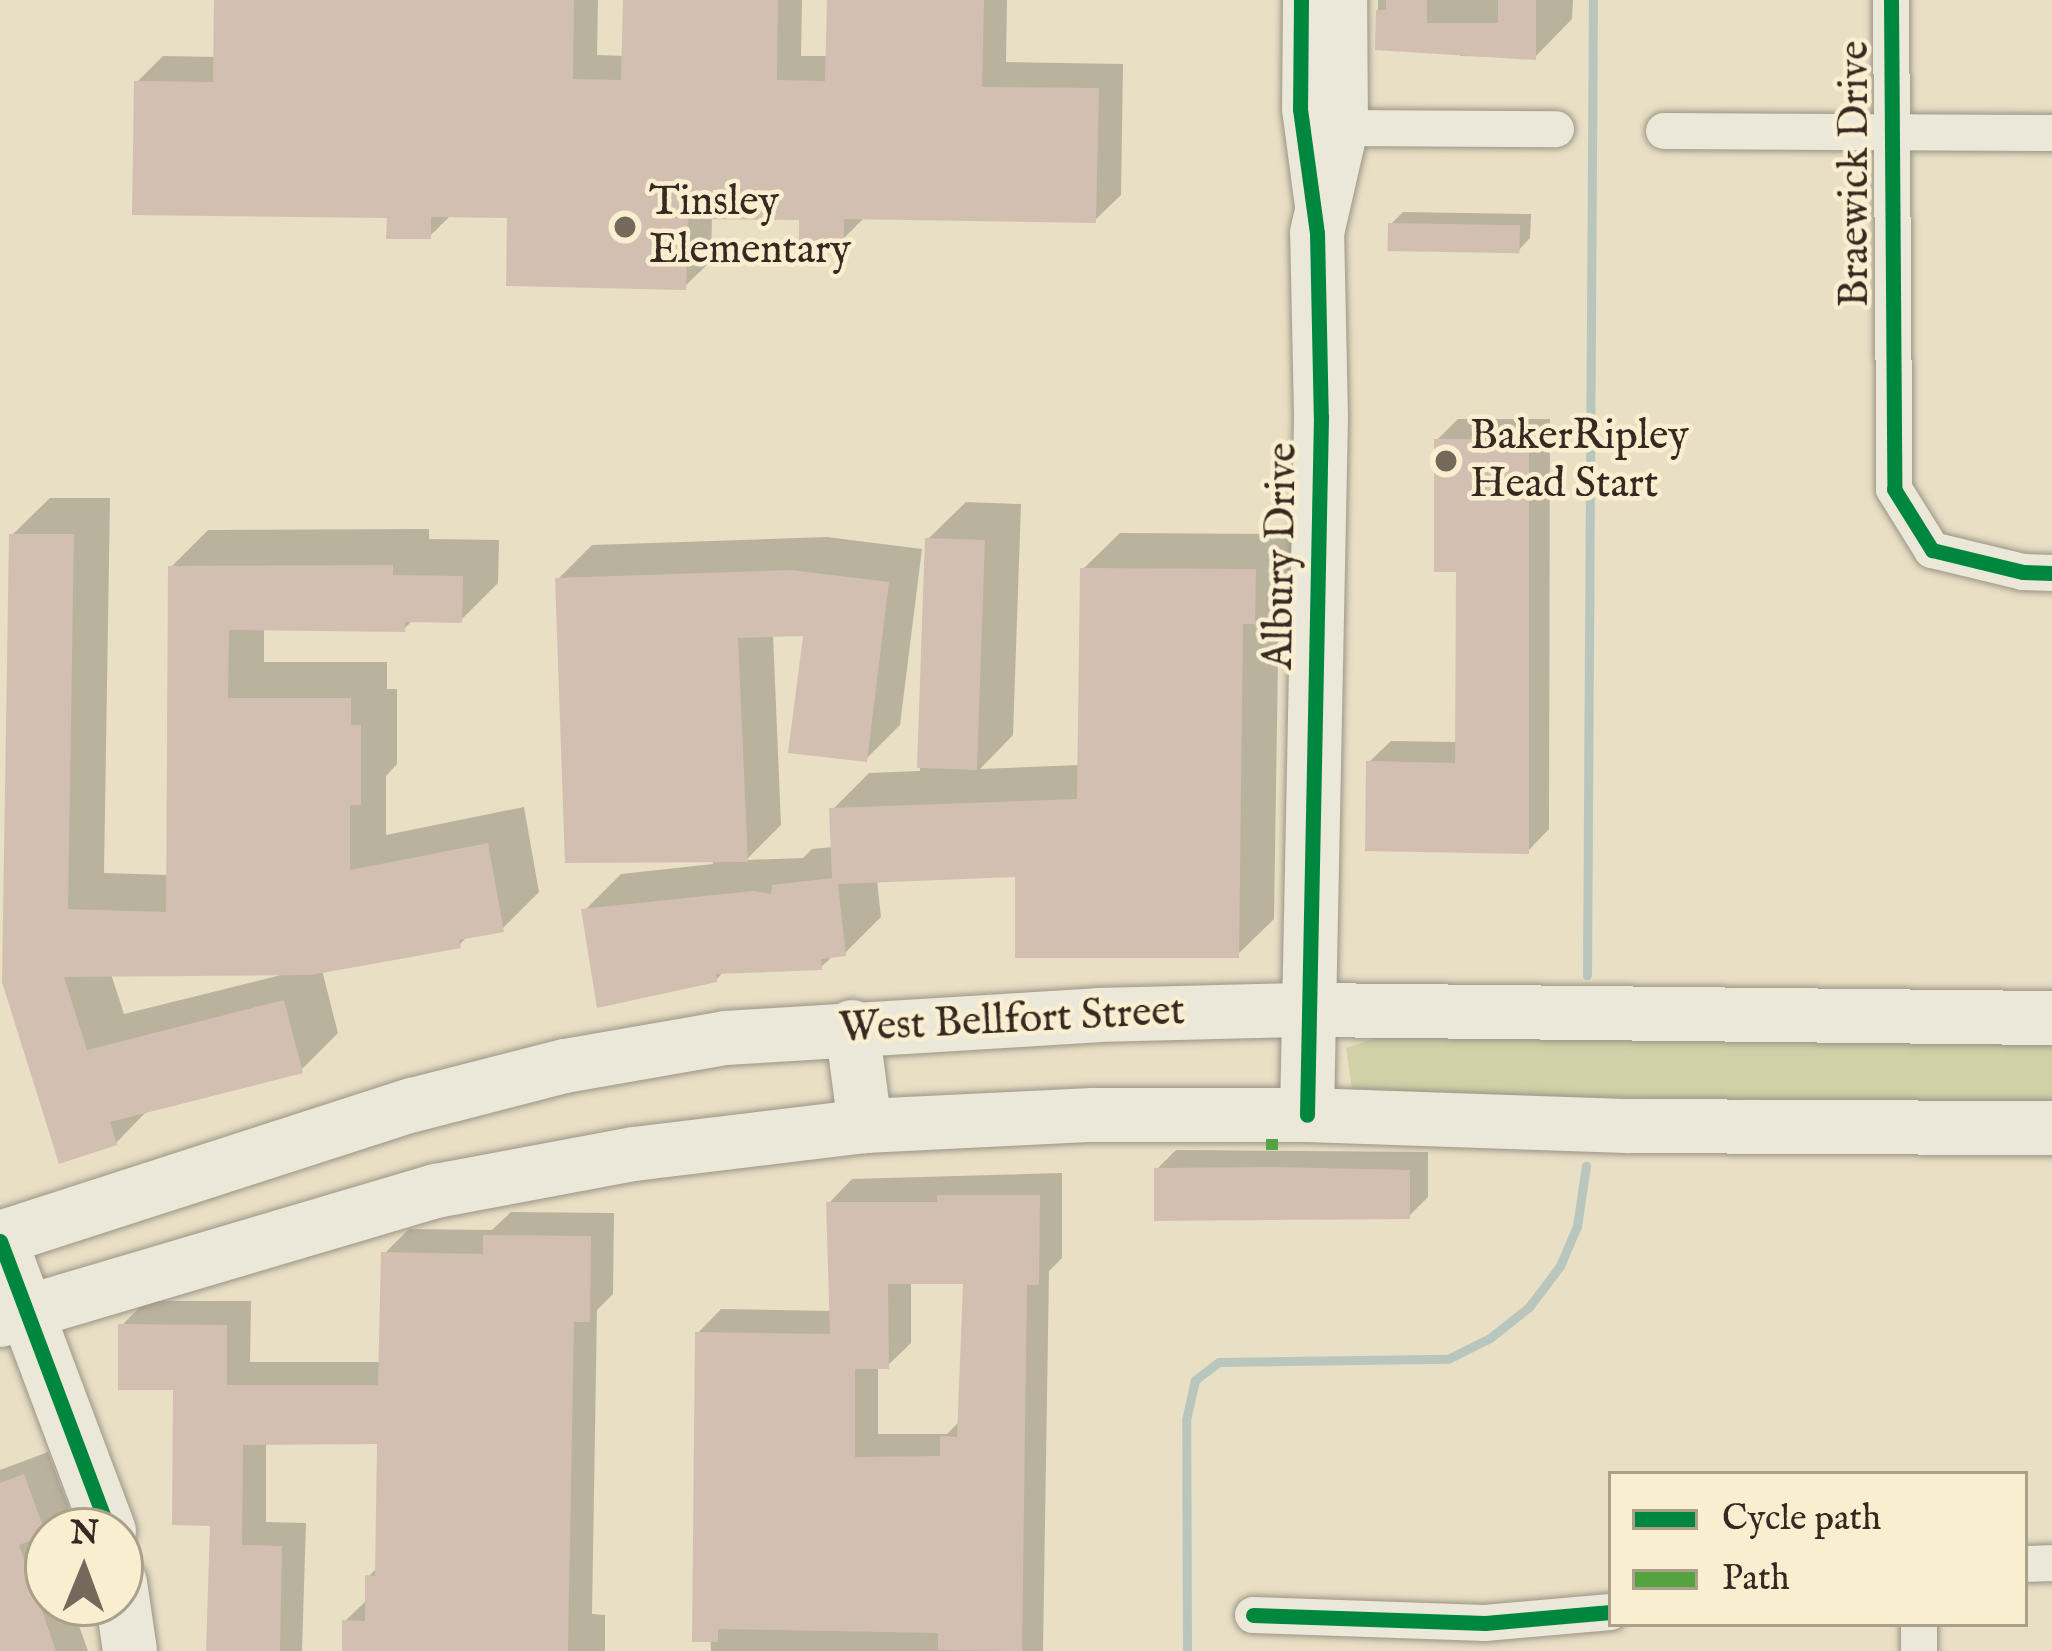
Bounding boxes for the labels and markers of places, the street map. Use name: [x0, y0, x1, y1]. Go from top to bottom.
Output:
place label: Tinsley Elementary: [649, 178, 851, 276]
marker: Tinsley Elementary: [612, 214, 638, 240]
place label: BakerRipley Head Start: [1470, 412, 1689, 510]
marker: BakerRipley Head Start: [1433, 448, 1459, 474]

